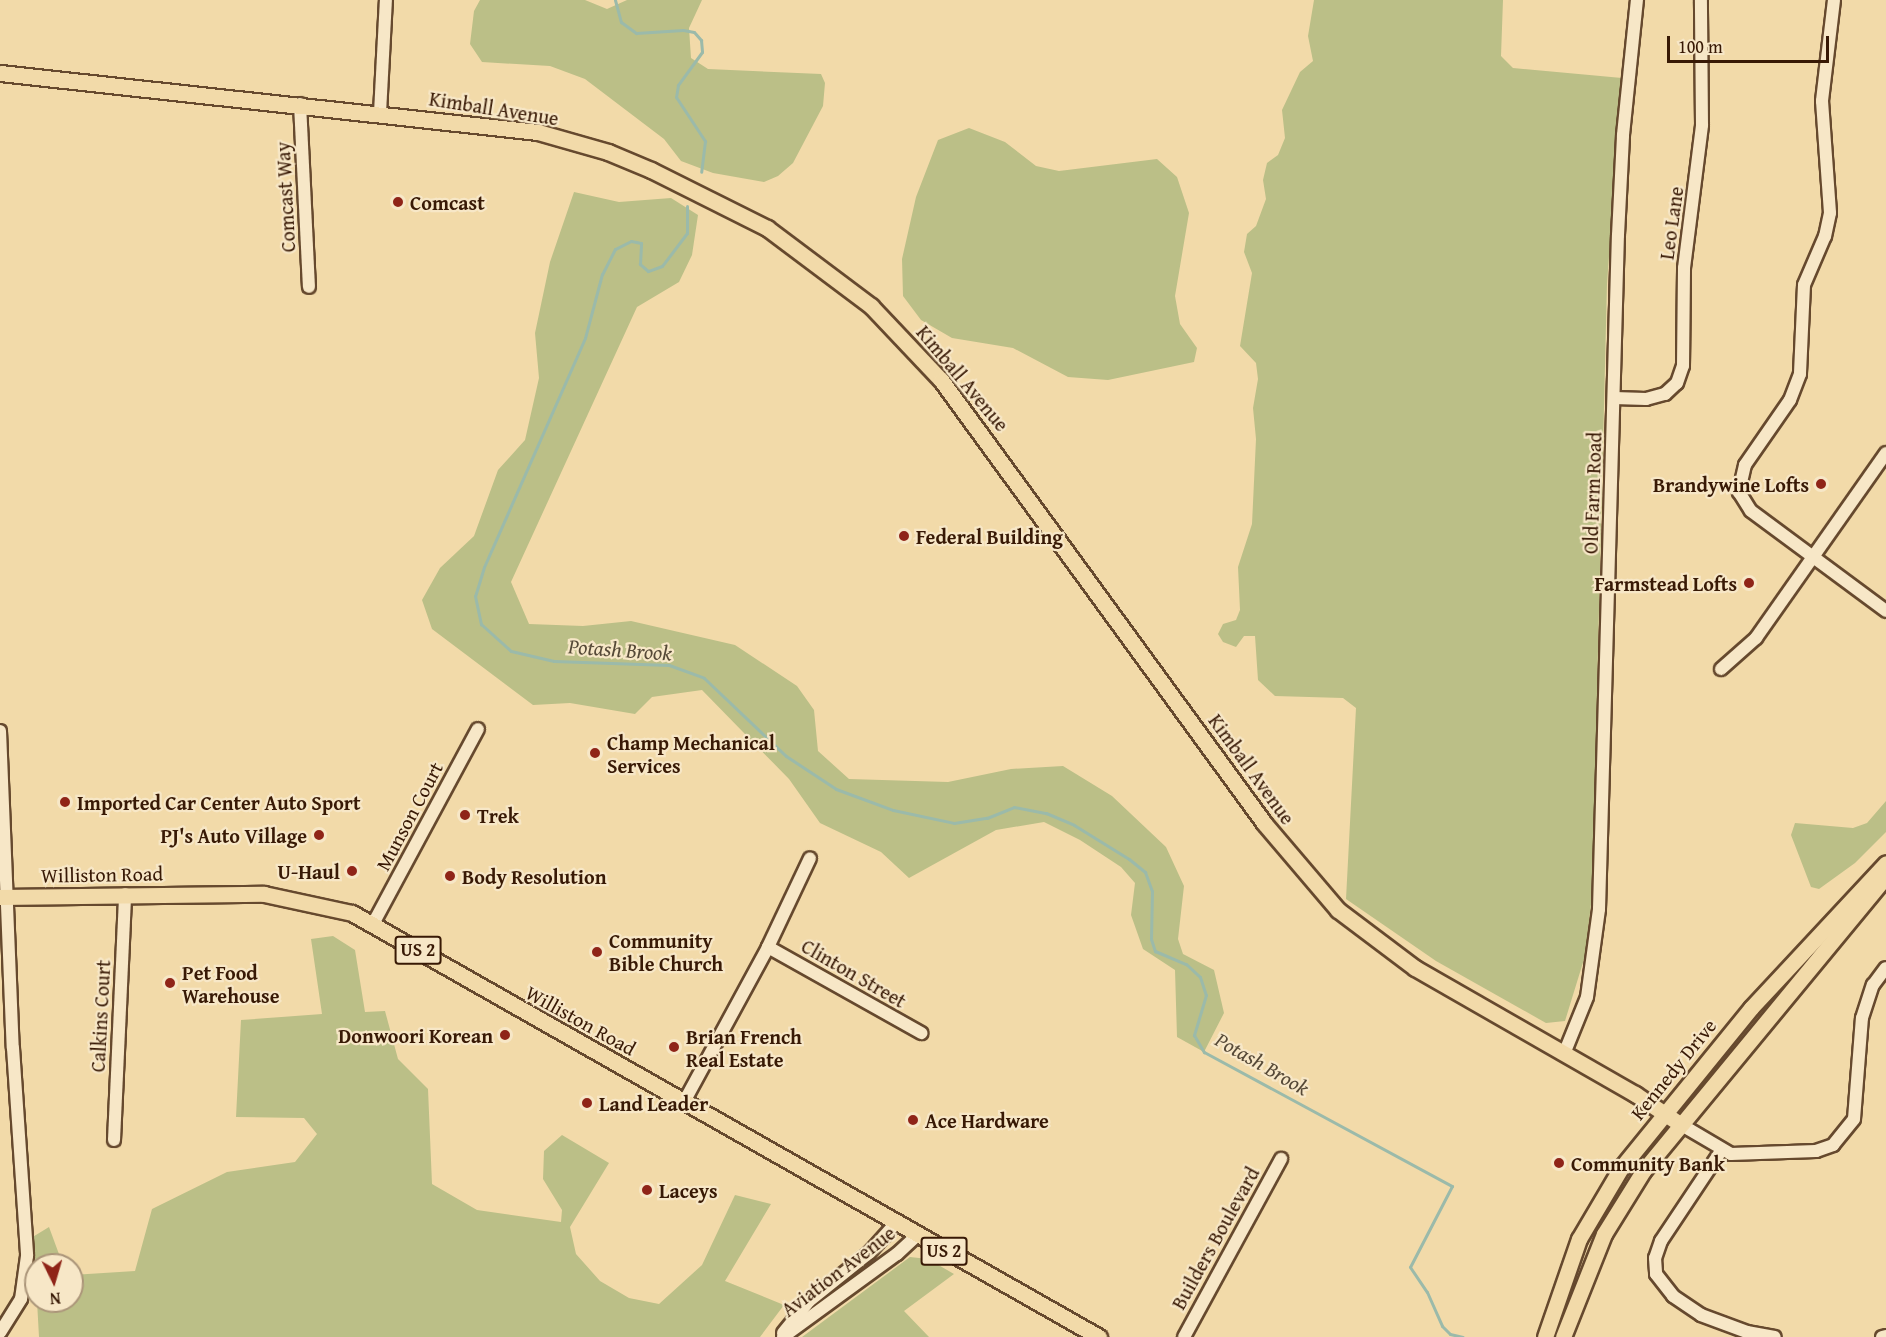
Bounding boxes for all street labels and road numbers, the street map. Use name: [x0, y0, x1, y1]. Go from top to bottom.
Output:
street label: Kimball Avenue: [428, 86, 560, 130]
street label: Comcast Way: [270, 141, 300, 253]
street label: Leo Lane: [1654, 185, 1688, 261]
street label: Kimball Avenue: [912, 320, 1014, 436]
street label: Old Farm Road: [1578, 432, 1606, 554]
street label: Kimball Avenue: [1204, 709, 1300, 829]
street label: Munson Court: [370, 758, 448, 874]
street label: Williston Road: [41, 861, 163, 887]
street label: Clinton Street: [797, 933, 911, 1013]
road number: US 2: [394, 935, 442, 965]
street label: Calkins Court: [85, 959, 115, 1073]
street label: Williston Road: [522, 980, 640, 1060]
street label: Kennedy Drive: [1625, 1014, 1721, 1124]
street label: Builders Boulevard: [1166, 1163, 1264, 1313]
street label: Aviation Avenue: [776, 1220, 900, 1322]
road number: US 2: [920, 1236, 968, 1266]

